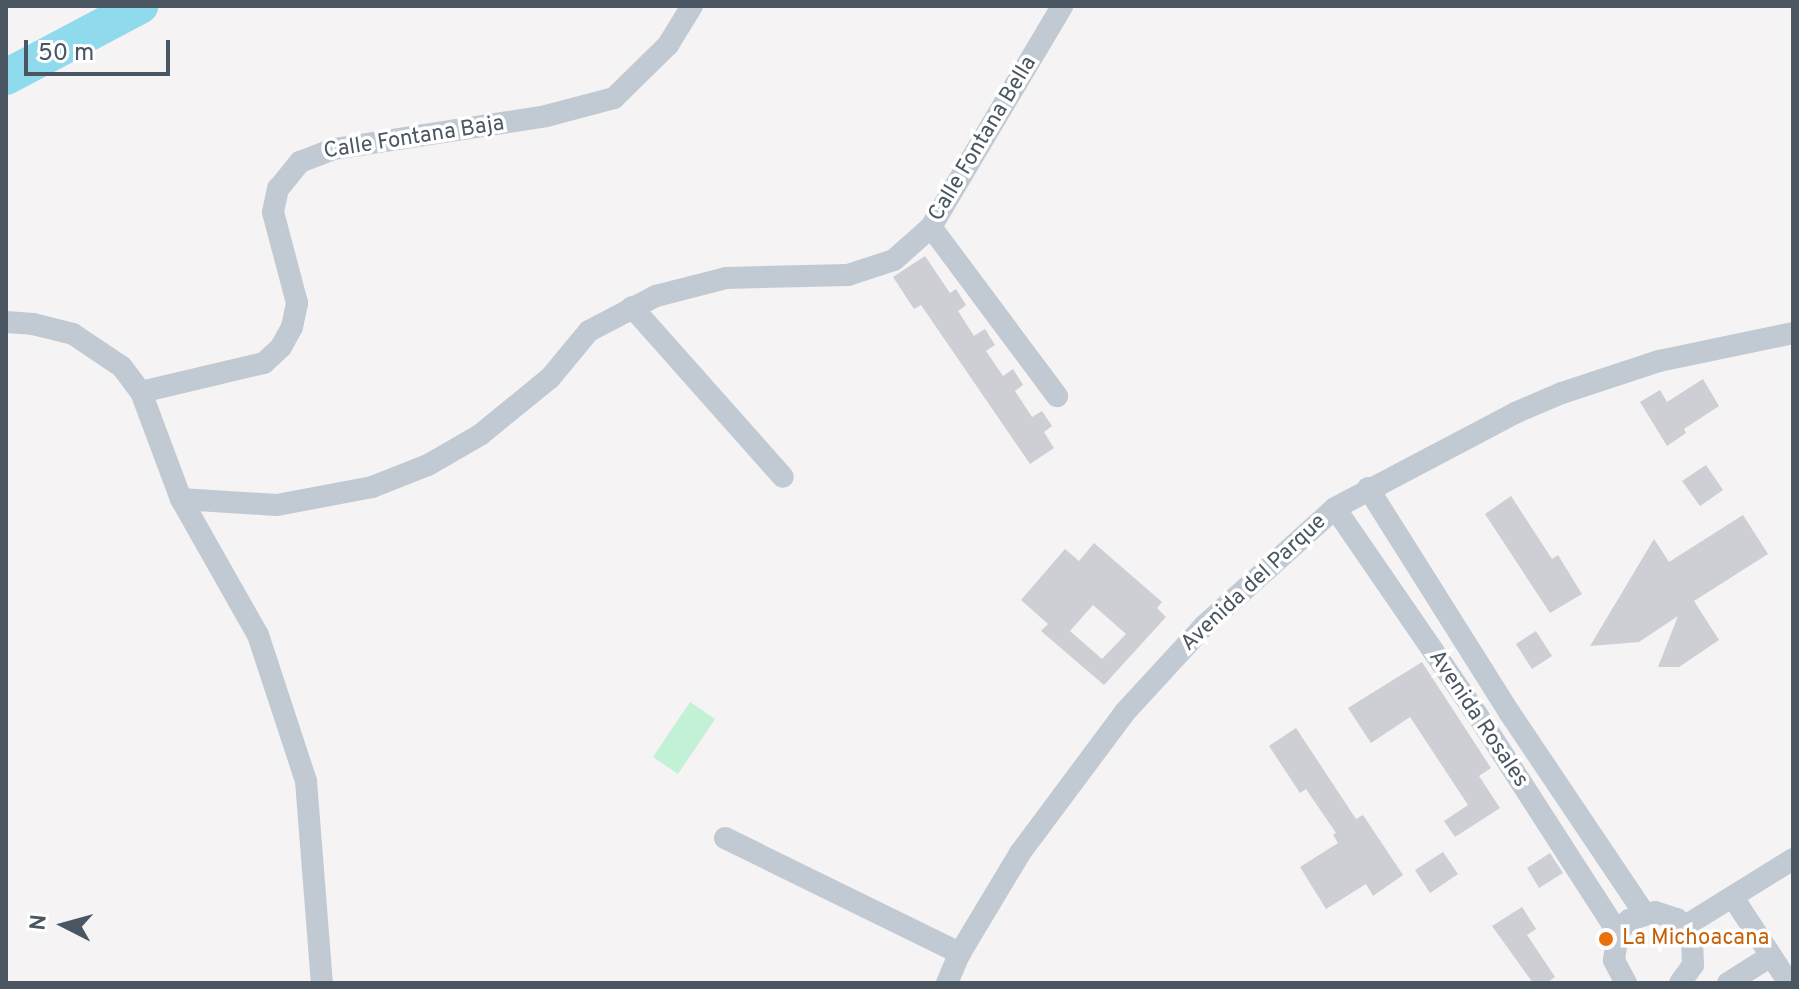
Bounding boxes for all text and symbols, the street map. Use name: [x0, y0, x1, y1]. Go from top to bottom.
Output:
scale bar: [28, 24, 174, 74]
text: 50 m: [38, 39, 94, 69]
street label: Calle Fontana Bella: [923, 52, 1043, 226]
street label: Calle Fontana Baja: [322, 111, 506, 165]
street label: Avenida del Parque: [1176, 509, 1332, 657]
street label: Avenida Rosales: [1422, 645, 1534, 793]
north arrow: [24, 885, 104, 965]
text: N: [25, 913, 54, 932]
place label: La Michoacana: [1622, 926, 1769, 952]
marker: La Michoacana: [1597, 930, 1615, 948]

